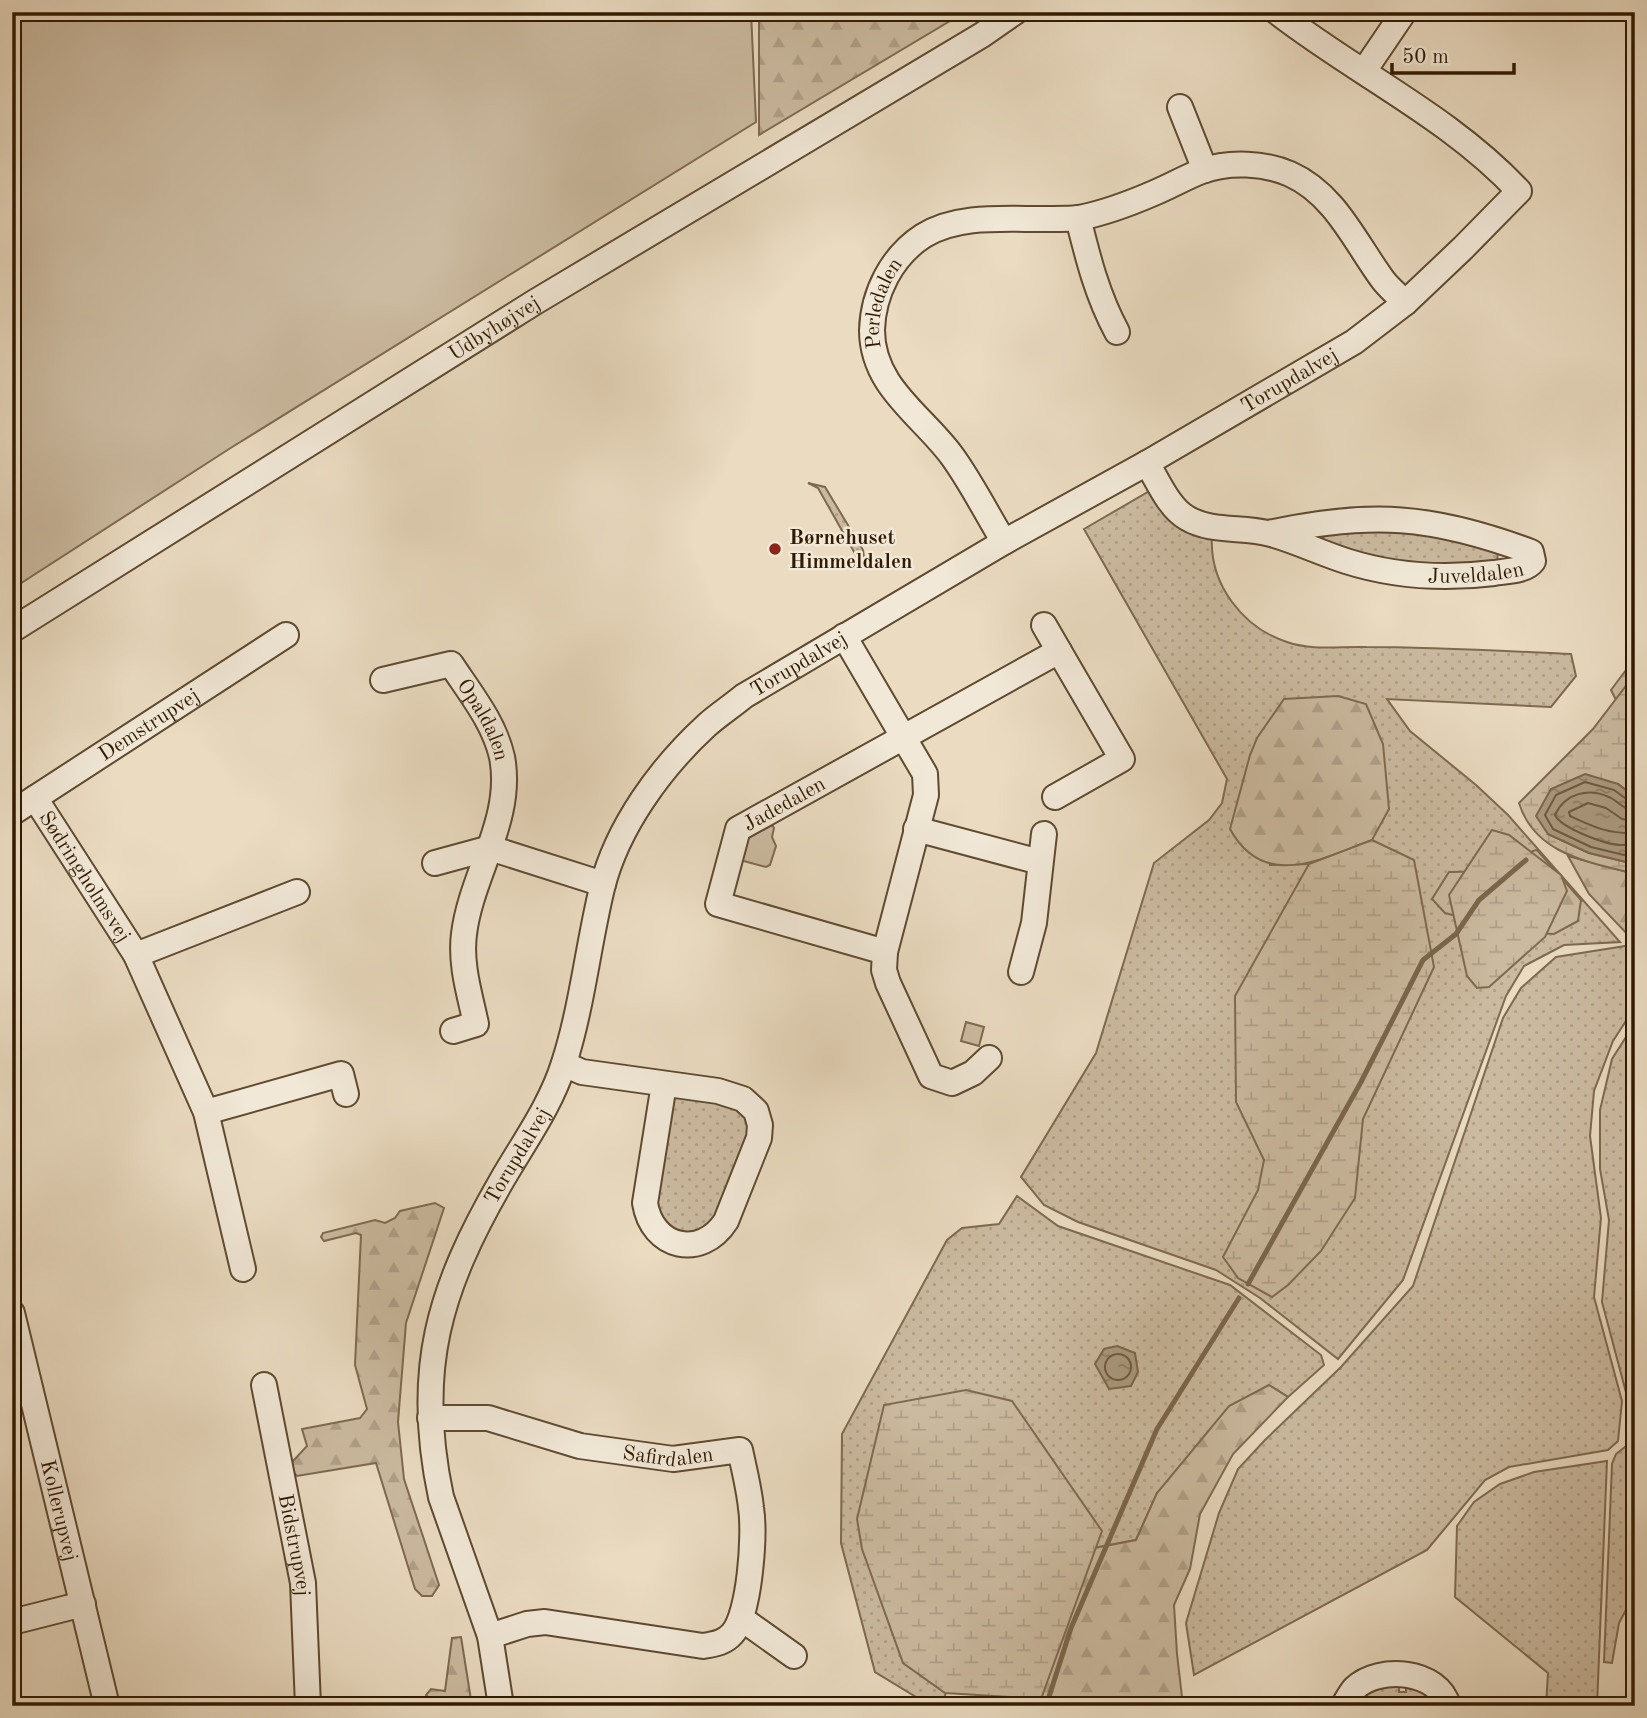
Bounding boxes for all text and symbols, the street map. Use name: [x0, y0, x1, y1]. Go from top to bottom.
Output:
scale bar: [1392, 32, 1514, 76]
text: 50 m: [1402, 47, 1449, 68]
street label: Perledalen: [863, 255, 907, 350]
street label: Udbyhøjvej: [445, 293, 544, 365]
street label: Torupdalvej: [1238, 345, 1342, 418]
place label: Børnehuset Himmeldalen: [789, 528, 913, 573]
marker: Børnehuset Himmeldalen: [767, 541, 783, 557]
street label: Juveldalen: [1427, 559, 1526, 588]
street label: Torupdalvej: [747, 628, 851, 702]
street label: Opaldalen: [452, 676, 512, 763]
street label: Demstrupvej: [95, 685, 204, 766]
street label: Jadedalen: [740, 774, 829, 836]
street label: Sødringholmsvej: [34, 808, 134, 946]
street label: Torupdalvej: [482, 1104, 555, 1208]
street label: Safirdalen: [621, 1443, 715, 1471]
street label: Kollerupvej: [36, 1458, 81, 1564]
street label: Bidstrupvej: [274, 1492, 313, 1597]

